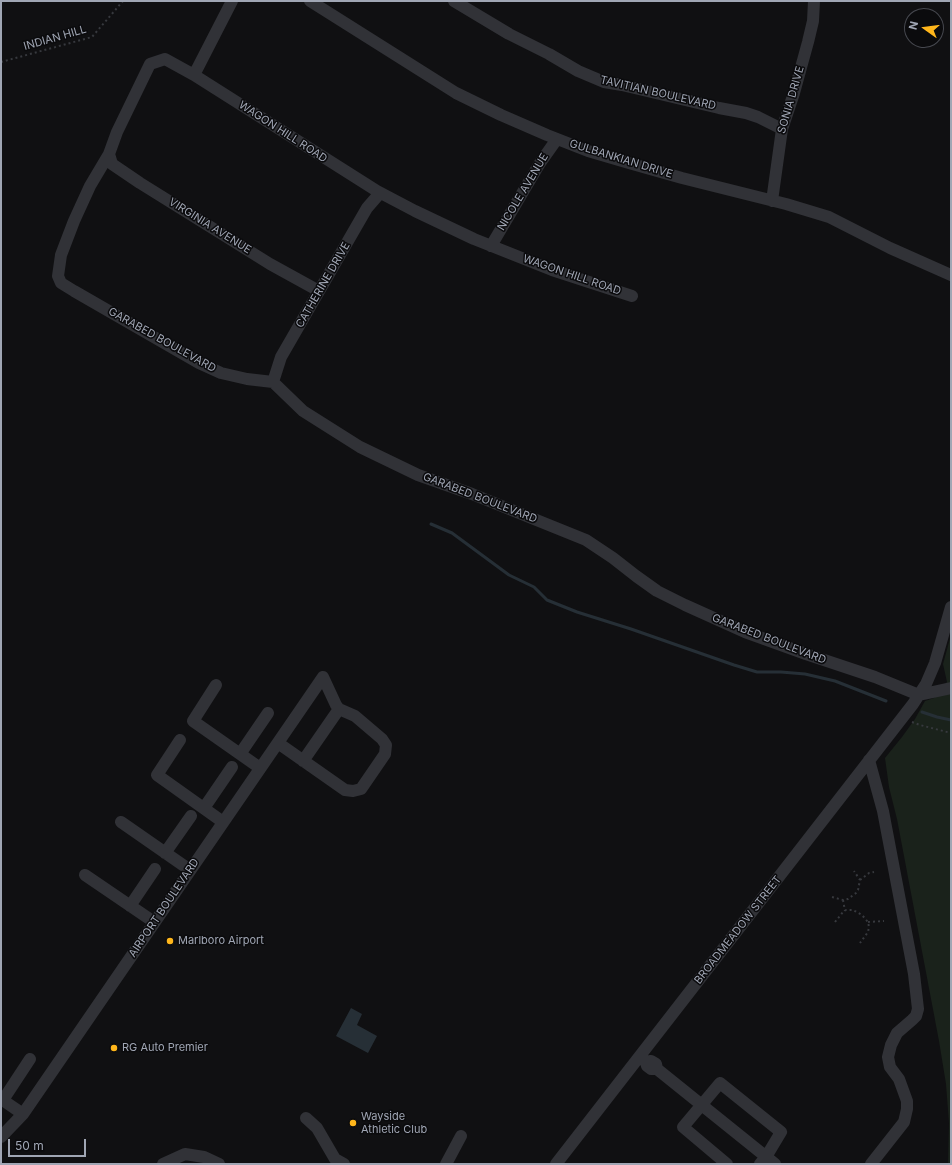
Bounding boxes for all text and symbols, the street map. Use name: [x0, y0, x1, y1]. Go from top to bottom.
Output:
north arrow: [904, 8, 944, 48]
text: N: [906, 20, 921, 31]
street label: INDIAN HILL: [22, 23, 88, 53]
street label: SONIA DRIVE: [775, 65, 807, 135]
street label: TAVITIAN BOULEVARD: [599, 73, 717, 113]
street label: WAGON HILL ROAD: [236, 98, 330, 166]
street label: GULBANKIAN DRIVE: [568, 137, 674, 181]
street label: NICOLE AVENUE: [495, 151, 551, 233]
street label: VIRGINIA AVENUE: [166, 195, 254, 257]
street label: CATHERINE DRIVE: [293, 240, 353, 330]
street label: WAGON HILL ROAD: [521, 252, 623, 298]
street label: GARABED BOULEVARD: [106, 305, 218, 375]
street label: GARABED BOULEVARD: [421, 470, 539, 526]
street label: GARABED BOULEVARD: [710, 611, 828, 667]
street label: AIRPORT BOULEVARD: [126, 856, 202, 960]
street label: BROADMEADOW STREET: [692, 873, 784, 987]
place label: Marlboro Airport: [178, 934, 264, 948]
marker: Marlboro Airport: [165, 936, 175, 946]
place label: RG Auto Premier: [122, 1041, 208, 1055]
marker: RG Auto Premier: [109, 1043, 119, 1053]
place label: Wayside Athletic Club: [361, 1110, 427, 1136]
marker: Wayside Athletic Club: [348, 1118, 358, 1128]
scale bar: [10, 1131, 88, 1157]
text: 50 m: [15, 1138, 44, 1153]

